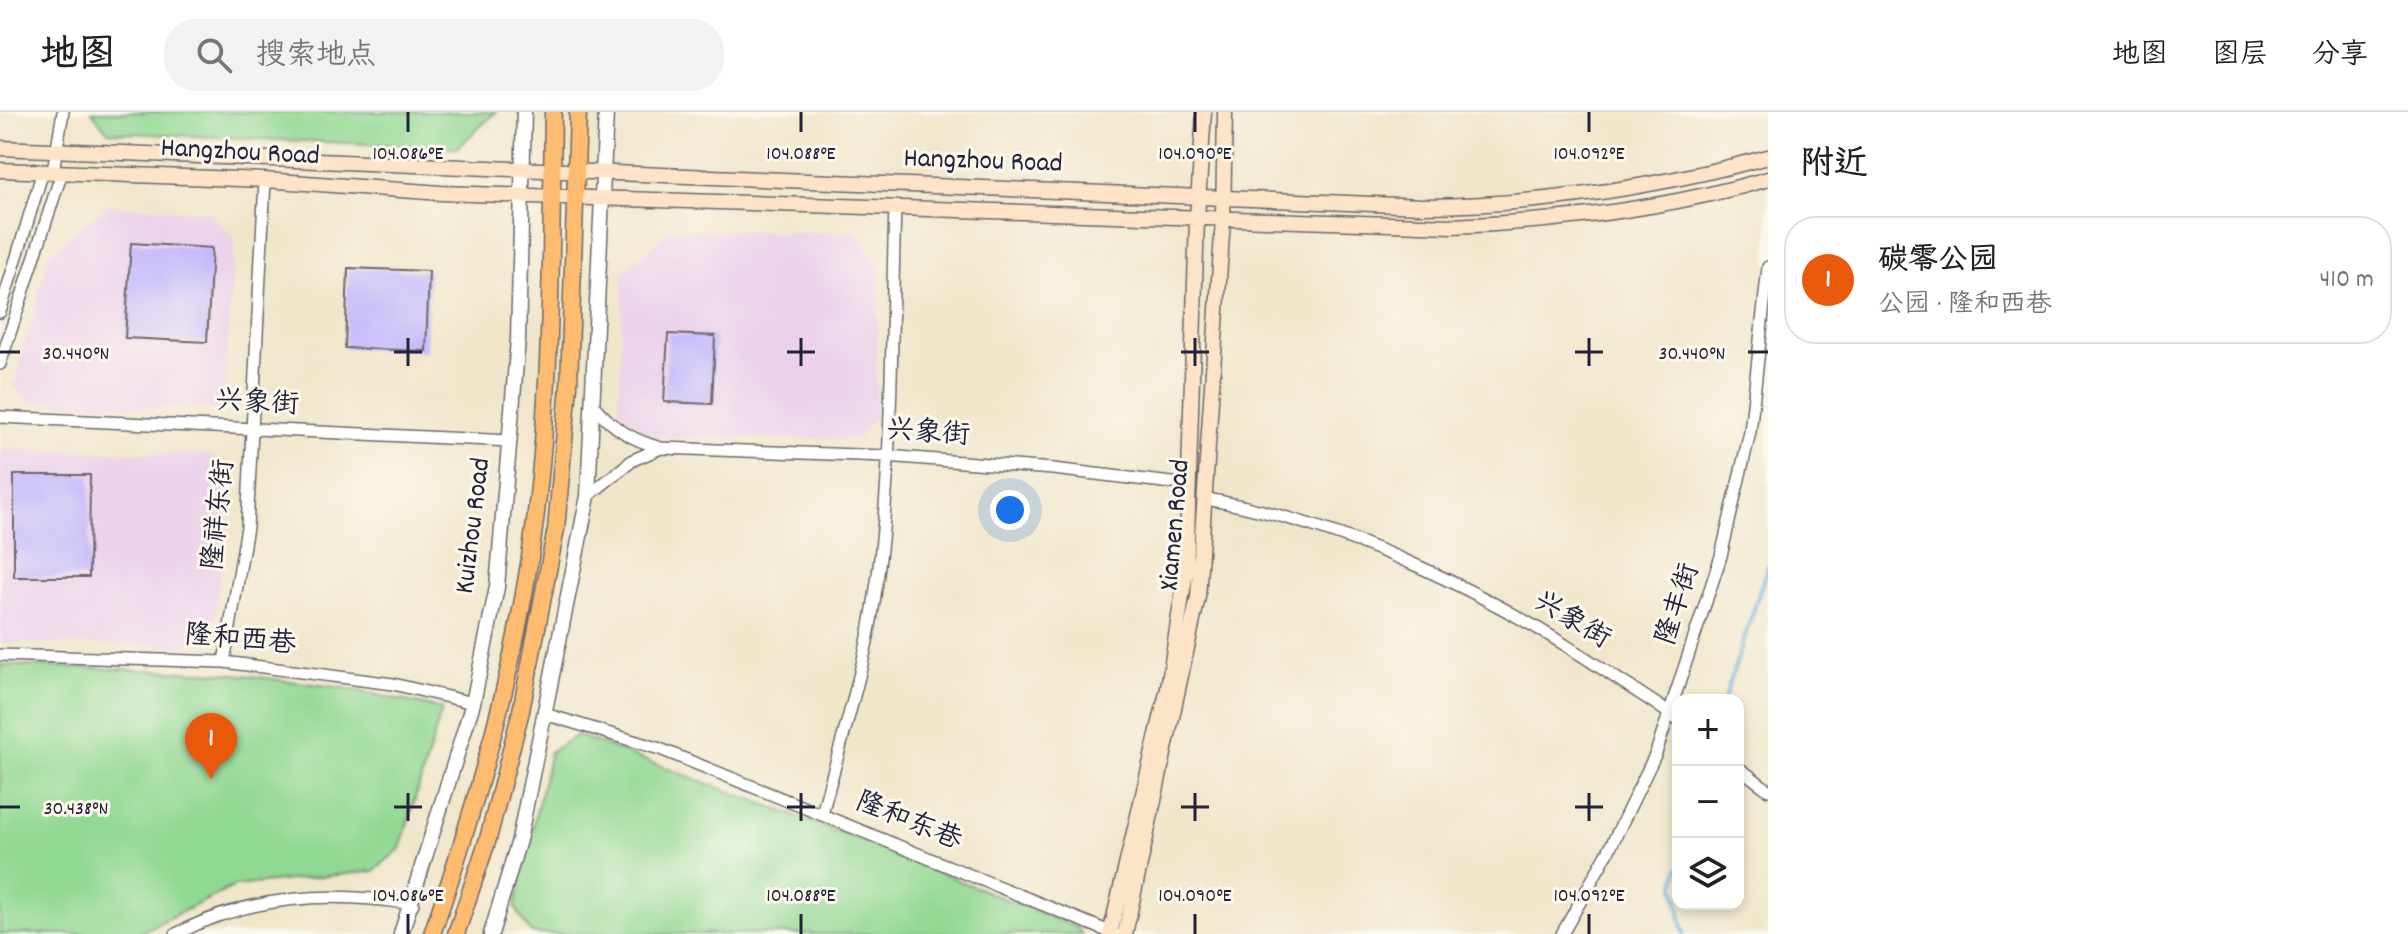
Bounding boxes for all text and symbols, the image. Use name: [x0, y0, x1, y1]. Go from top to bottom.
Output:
search box: [164, 19, 724, 91]
text: 地图: [40, 30, 116, 85]
icon: search: [192, 33, 236, 77]
text: 搜索地点: [256, 36, 376, 79]
text: 地图: [2112, 37, 2168, 77]
text: 图层: [2212, 37, 2268, 77]
text: 分享: [2312, 37, 2368, 77]
street label: Hangzhou Road: [159, 130, 321, 178]
street label: Hangzhou Road: [903, 140, 1063, 186]
text: 104.086°E: [372, 141, 444, 169]
text: 104.088°E: [766, 141, 836, 169]
text: 104.090°E: [1158, 141, 1232, 169]
text: 104.092°E: [1553, 141, 1625, 169]
text: 附近: [1800, 142, 1868, 191]
text: 碳零公园: [1878, 241, 1998, 284]
text: 1: [1825, 262, 1831, 299]
text: 410 m: [2320, 262, 2374, 299]
text: 公园 · 隆和西巷: [1878, 287, 2052, 324]
text: 30.440°N: [43, 341, 109, 369]
text: 30.440°N: [1659, 341, 1725, 369]
street label: 兴象街: [214, 383, 300, 427]
street label: 兴象街: [885, 412, 971, 458]
street label: Kuizhou Road: [447, 456, 503, 596]
street label: 隆祥东街: [195, 457, 247, 573]
street label: Xiamen Road: [1151, 458, 1203, 592]
your location: [990, 490, 1030, 530]
street label: 隆丰街: [1648, 559, 1712, 651]
street label: 兴象街: [1525, 583, 1617, 661]
street label: 隆和西巷: [182, 617, 299, 667]
map controls: [1672, 694, 1744, 910]
button: +: [1672, 694, 1744, 766]
pin: 1: [185, 713, 237, 779]
button: −: [1672, 766, 1744, 838]
street label: 隆和东巷: [849, 783, 968, 863]
text: 30.438°N: [44, 796, 108, 824]
button: layers: [1672, 838, 1744, 910]
text: 104.086°E: [372, 883, 444, 911]
text: 104.088°E: [766, 883, 836, 911]
text: 104.090°E: [1158, 883, 1232, 911]
text: 104.092°E: [1553, 883, 1625, 911]

